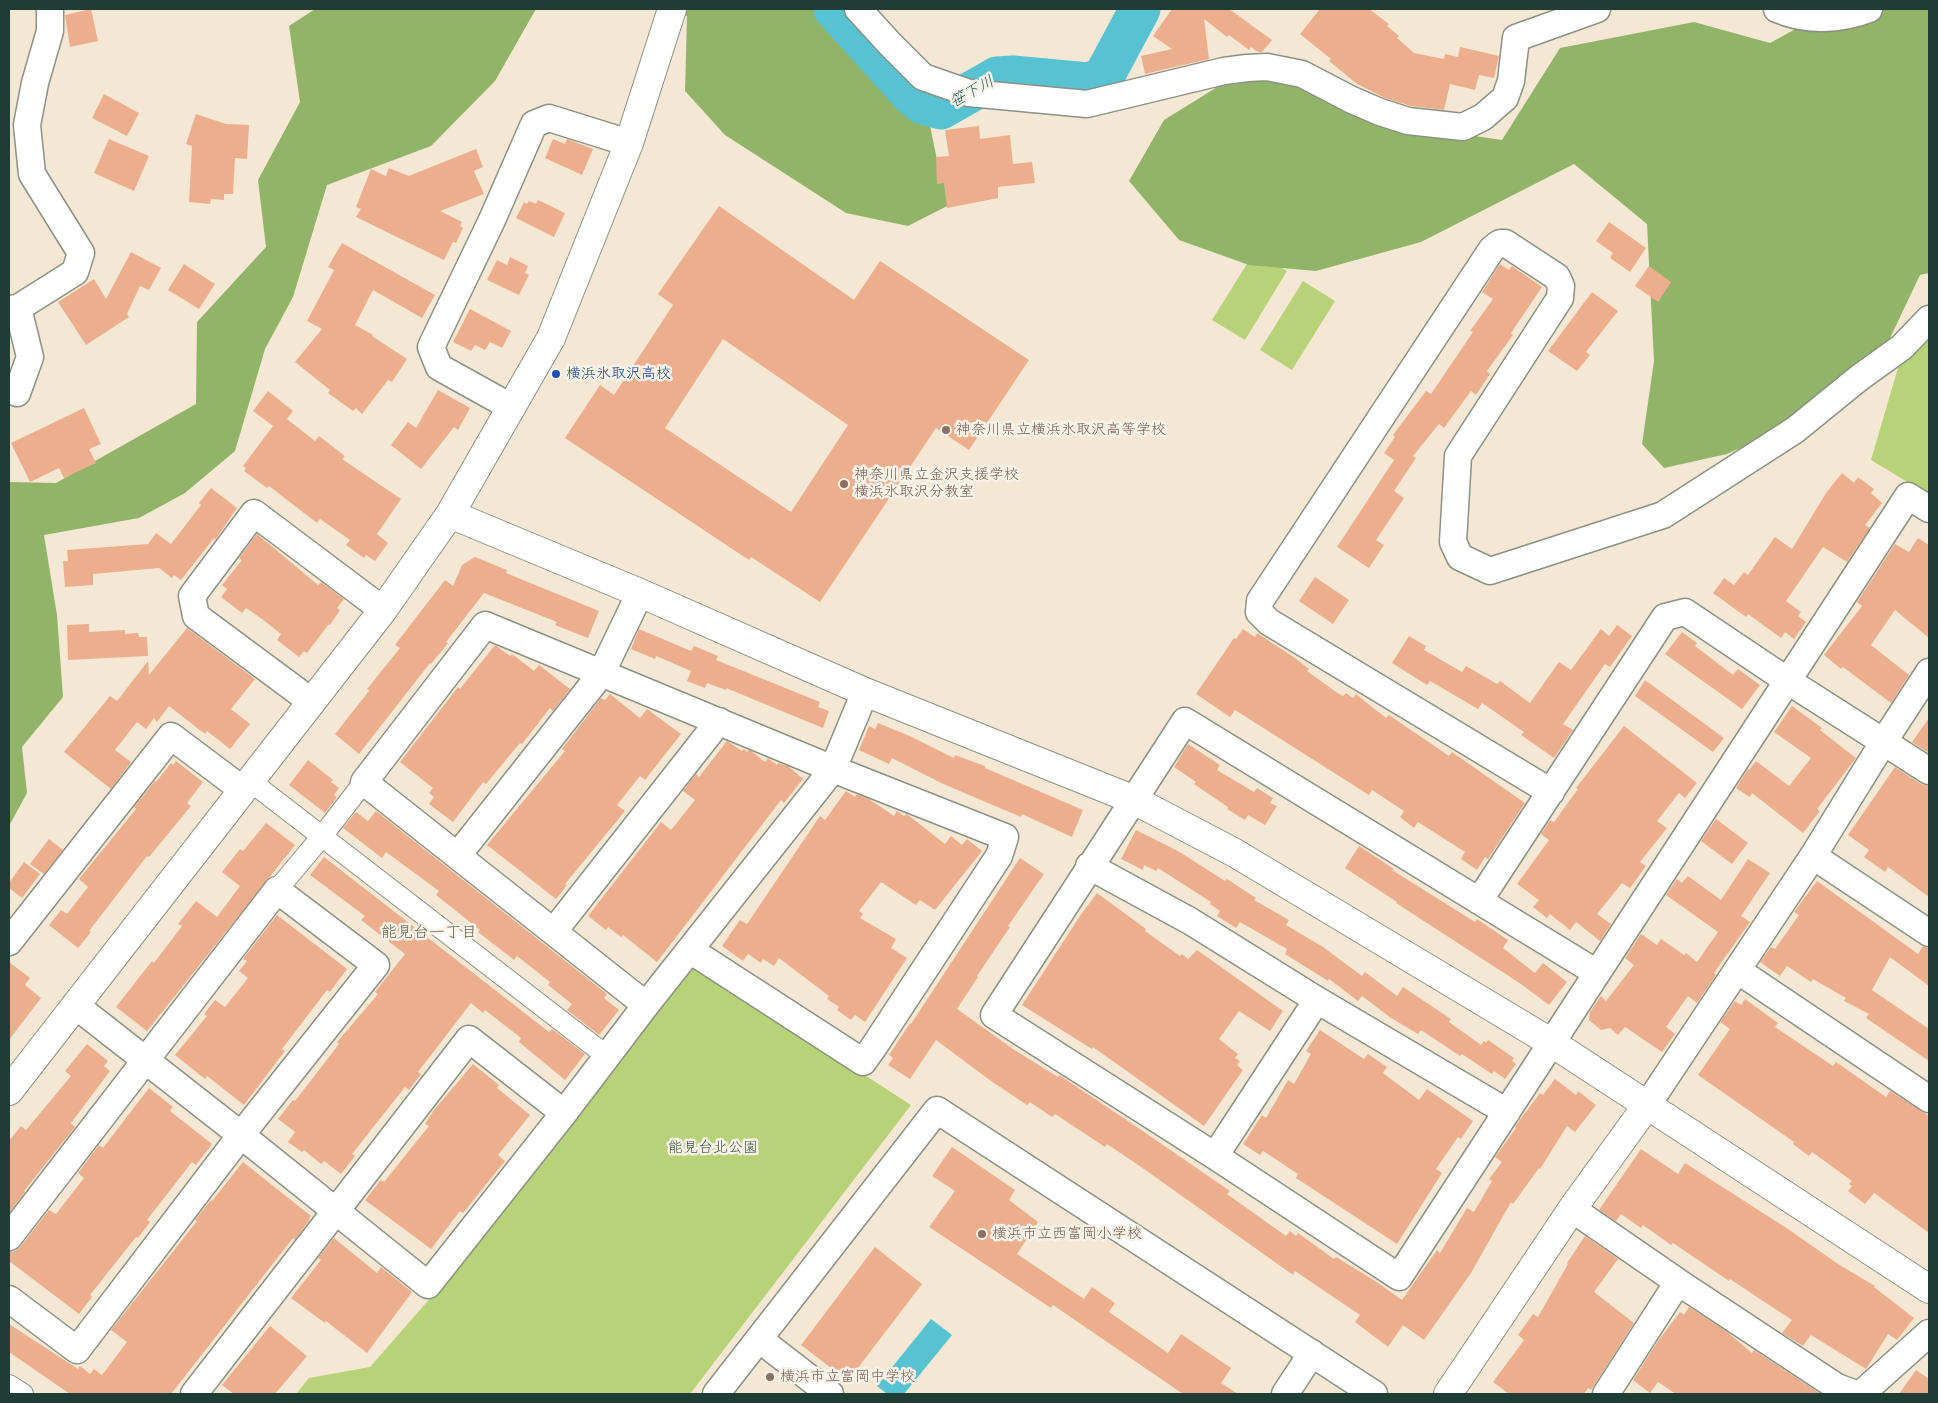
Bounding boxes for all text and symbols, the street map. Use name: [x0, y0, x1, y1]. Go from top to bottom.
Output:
water label: 笹下川: [946, 72, 998, 112]
place label: 横浜氷取沢高校: [566, 365, 671, 383]
marker: 横浜氷取沢高校: [550, 368, 562, 380]
place label: 神奈川県立横浜氷取沢高等学校: [956, 421, 1166, 439]
marker: 神奈川県立横浜氷取沢高等学校: [940, 424, 952, 436]
place label: 神奈川県立金沢支援学校 横浜氷取沢分教室: [854, 466, 1019, 501]
marker: 神奈川県立金沢支援学校 横浜氷取沢分教室: [838, 478, 850, 490]
district label: 能見台一丁目: [381, 922, 477, 942]
park label: 能見台北公園: [668, 1139, 758, 1157]
place label: 横浜市立西富岡小学校: [992, 1225, 1142, 1243]
marker: 横浜市立西富岡小学校: [976, 1228, 988, 1240]
place label: 横浜市立富岡中学校: [780, 1368, 915, 1386]
marker: 横浜市立富岡中学校: [764, 1371, 776, 1383]

